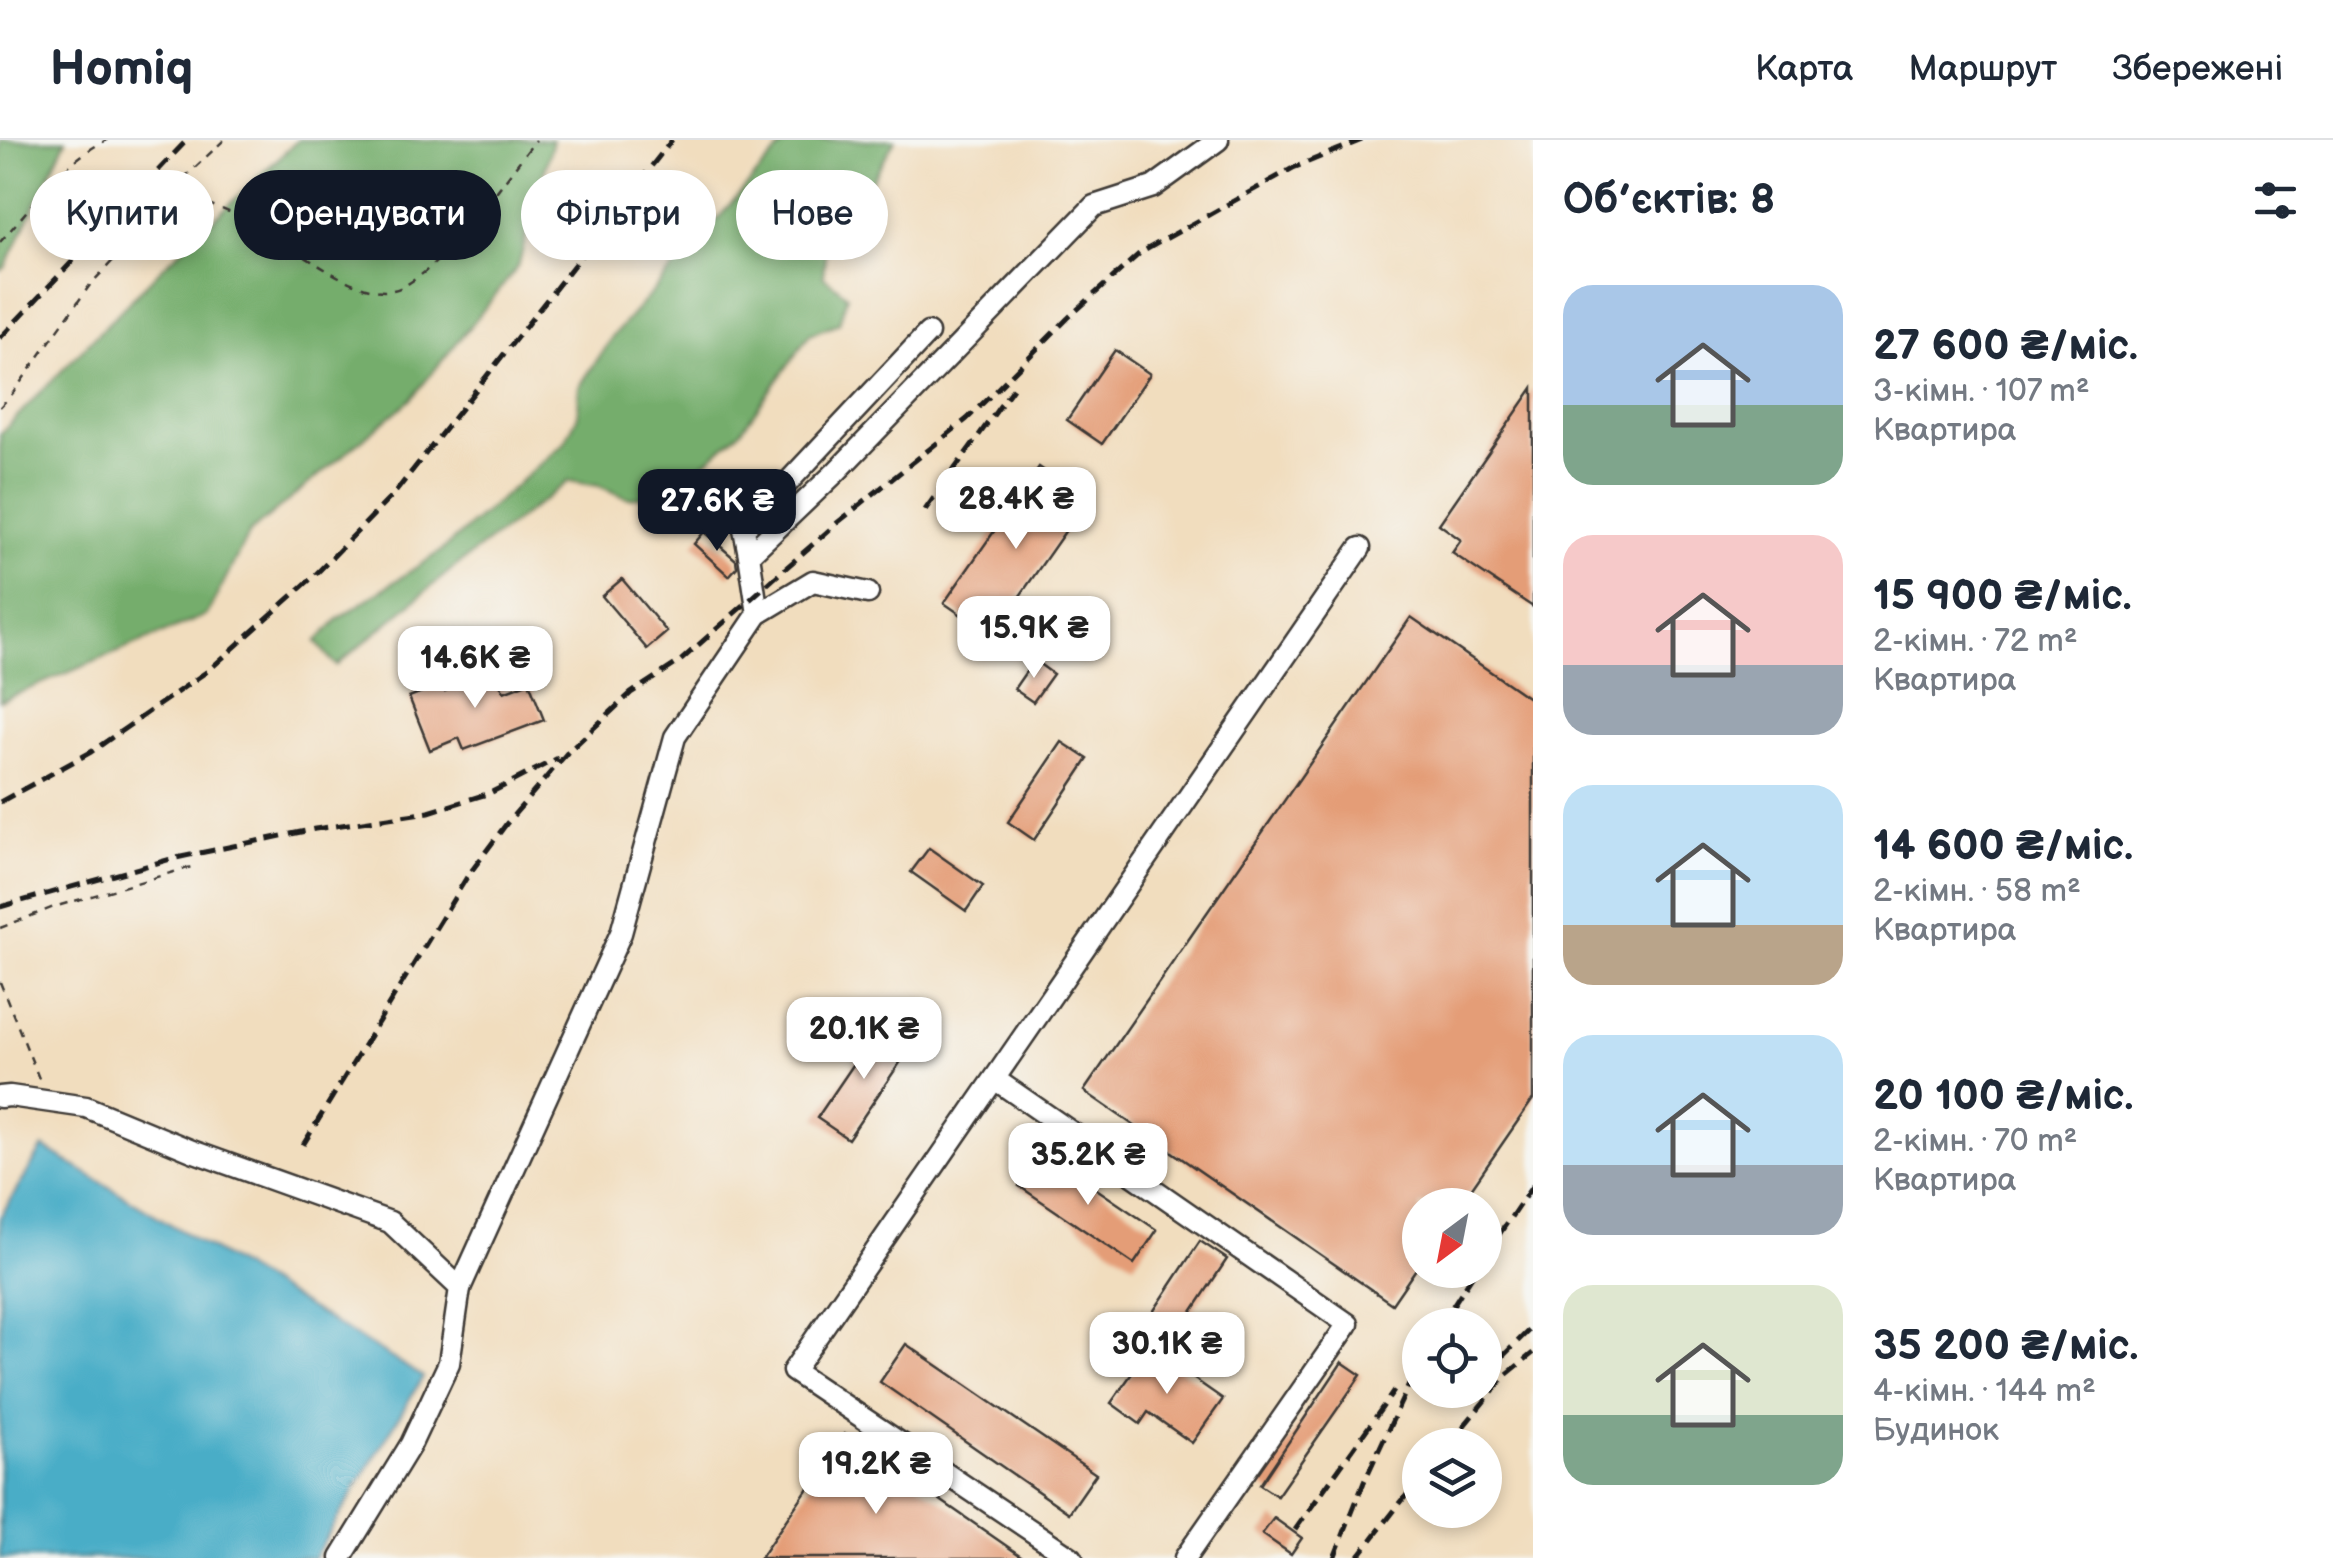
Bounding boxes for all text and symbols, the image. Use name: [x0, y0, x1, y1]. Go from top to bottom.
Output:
text: Homiq: [50, 41, 193, 98]
text: Карта: [1755, 48, 1853, 91]
text: Маршрут: [1908, 48, 2057, 91]
text: Збережені: [2112, 48, 2283, 91]
chip: Купити: [30, 170, 214, 260]
chip: Орендувати: [234, 170, 501, 260]
chip: Фільтри: [521, 170, 716, 260]
chip: Нове: [736, 170, 888, 260]
icon: filters: [2248, 173, 2303, 228]
text: Об’єктів: 8: [1563, 175, 1775, 226]
text: 27 600 ₴/міс.: [1873, 321, 2138, 372]
icon: home: [1643, 325, 1763, 445]
text: 3-кімн. · 107 m²: [1873, 372, 2090, 411]
text: Квартира: [1873, 411, 2016, 450]
pin: 28.4K ₴: [924, 467, 1108, 552]
pin: 27.6K ₴: [625, 469, 809, 554]
text: 28.4K ₴: [958, 480, 1074, 519]
text: 27.6K ₴: [660, 482, 774, 521]
text: 15 900 ₴/міс.: [1873, 571, 2132, 622]
icon: home: [1643, 575, 1763, 695]
pin: 15.9K ₴: [942, 596, 1126, 681]
text: 15.9K ₴: [979, 609, 1089, 648]
text: 2-кімн. · 72 m²: [1873, 622, 2077, 661]
pin: 14.6K ₴: [383, 626, 567, 711]
text: 14.6K ₴: [420, 639, 530, 678]
text: Квартира: [1873, 661, 2016, 700]
text: 14 600 ₴/міс.: [1873, 821, 2133, 872]
icon: home: [1643, 825, 1763, 945]
text: 2-кімн. · 58 m²: [1873, 872, 2081, 911]
text: Квартира: [1873, 911, 2016, 950]
pin: 20.1K ₴: [772, 997, 956, 1082]
text: 20.1K ₴: [809, 1010, 919, 1049]
text: 20 100 ₴/міс.: [1873, 1071, 2134, 1122]
icon: home: [1643, 1075, 1763, 1195]
text: 2-кімн. · 70 m²: [1873, 1122, 2077, 1161]
pin: 35.2K ₴: [996, 1123, 1180, 1208]
text: 35.2K ₴: [1030, 1136, 1146, 1175]
text: Квартира: [1873, 1161, 2016, 1200]
north arrow: [1402, 1188, 1502, 1288]
map controls: [1402, 1188, 1502, 1528]
button: locate: [1402, 1308, 1502, 1408]
pin: 30.1K ₴: [1075, 1312, 1259, 1397]
text: 35 200 ₴/міс.: [1873, 1321, 2138, 1372]
text: 30.1K ₴: [1112, 1325, 1222, 1364]
icon: home: [1643, 1325, 1763, 1445]
text: 4-кімн. · 144 m²: [1873, 1372, 2096, 1411]
text: Будинок: [1873, 1411, 1999, 1450]
button: layers: [1402, 1428, 1502, 1528]
pin: 19.2K ₴: [784, 1432, 968, 1517]
text: 19.2K ₴: [821, 1445, 931, 1484]

